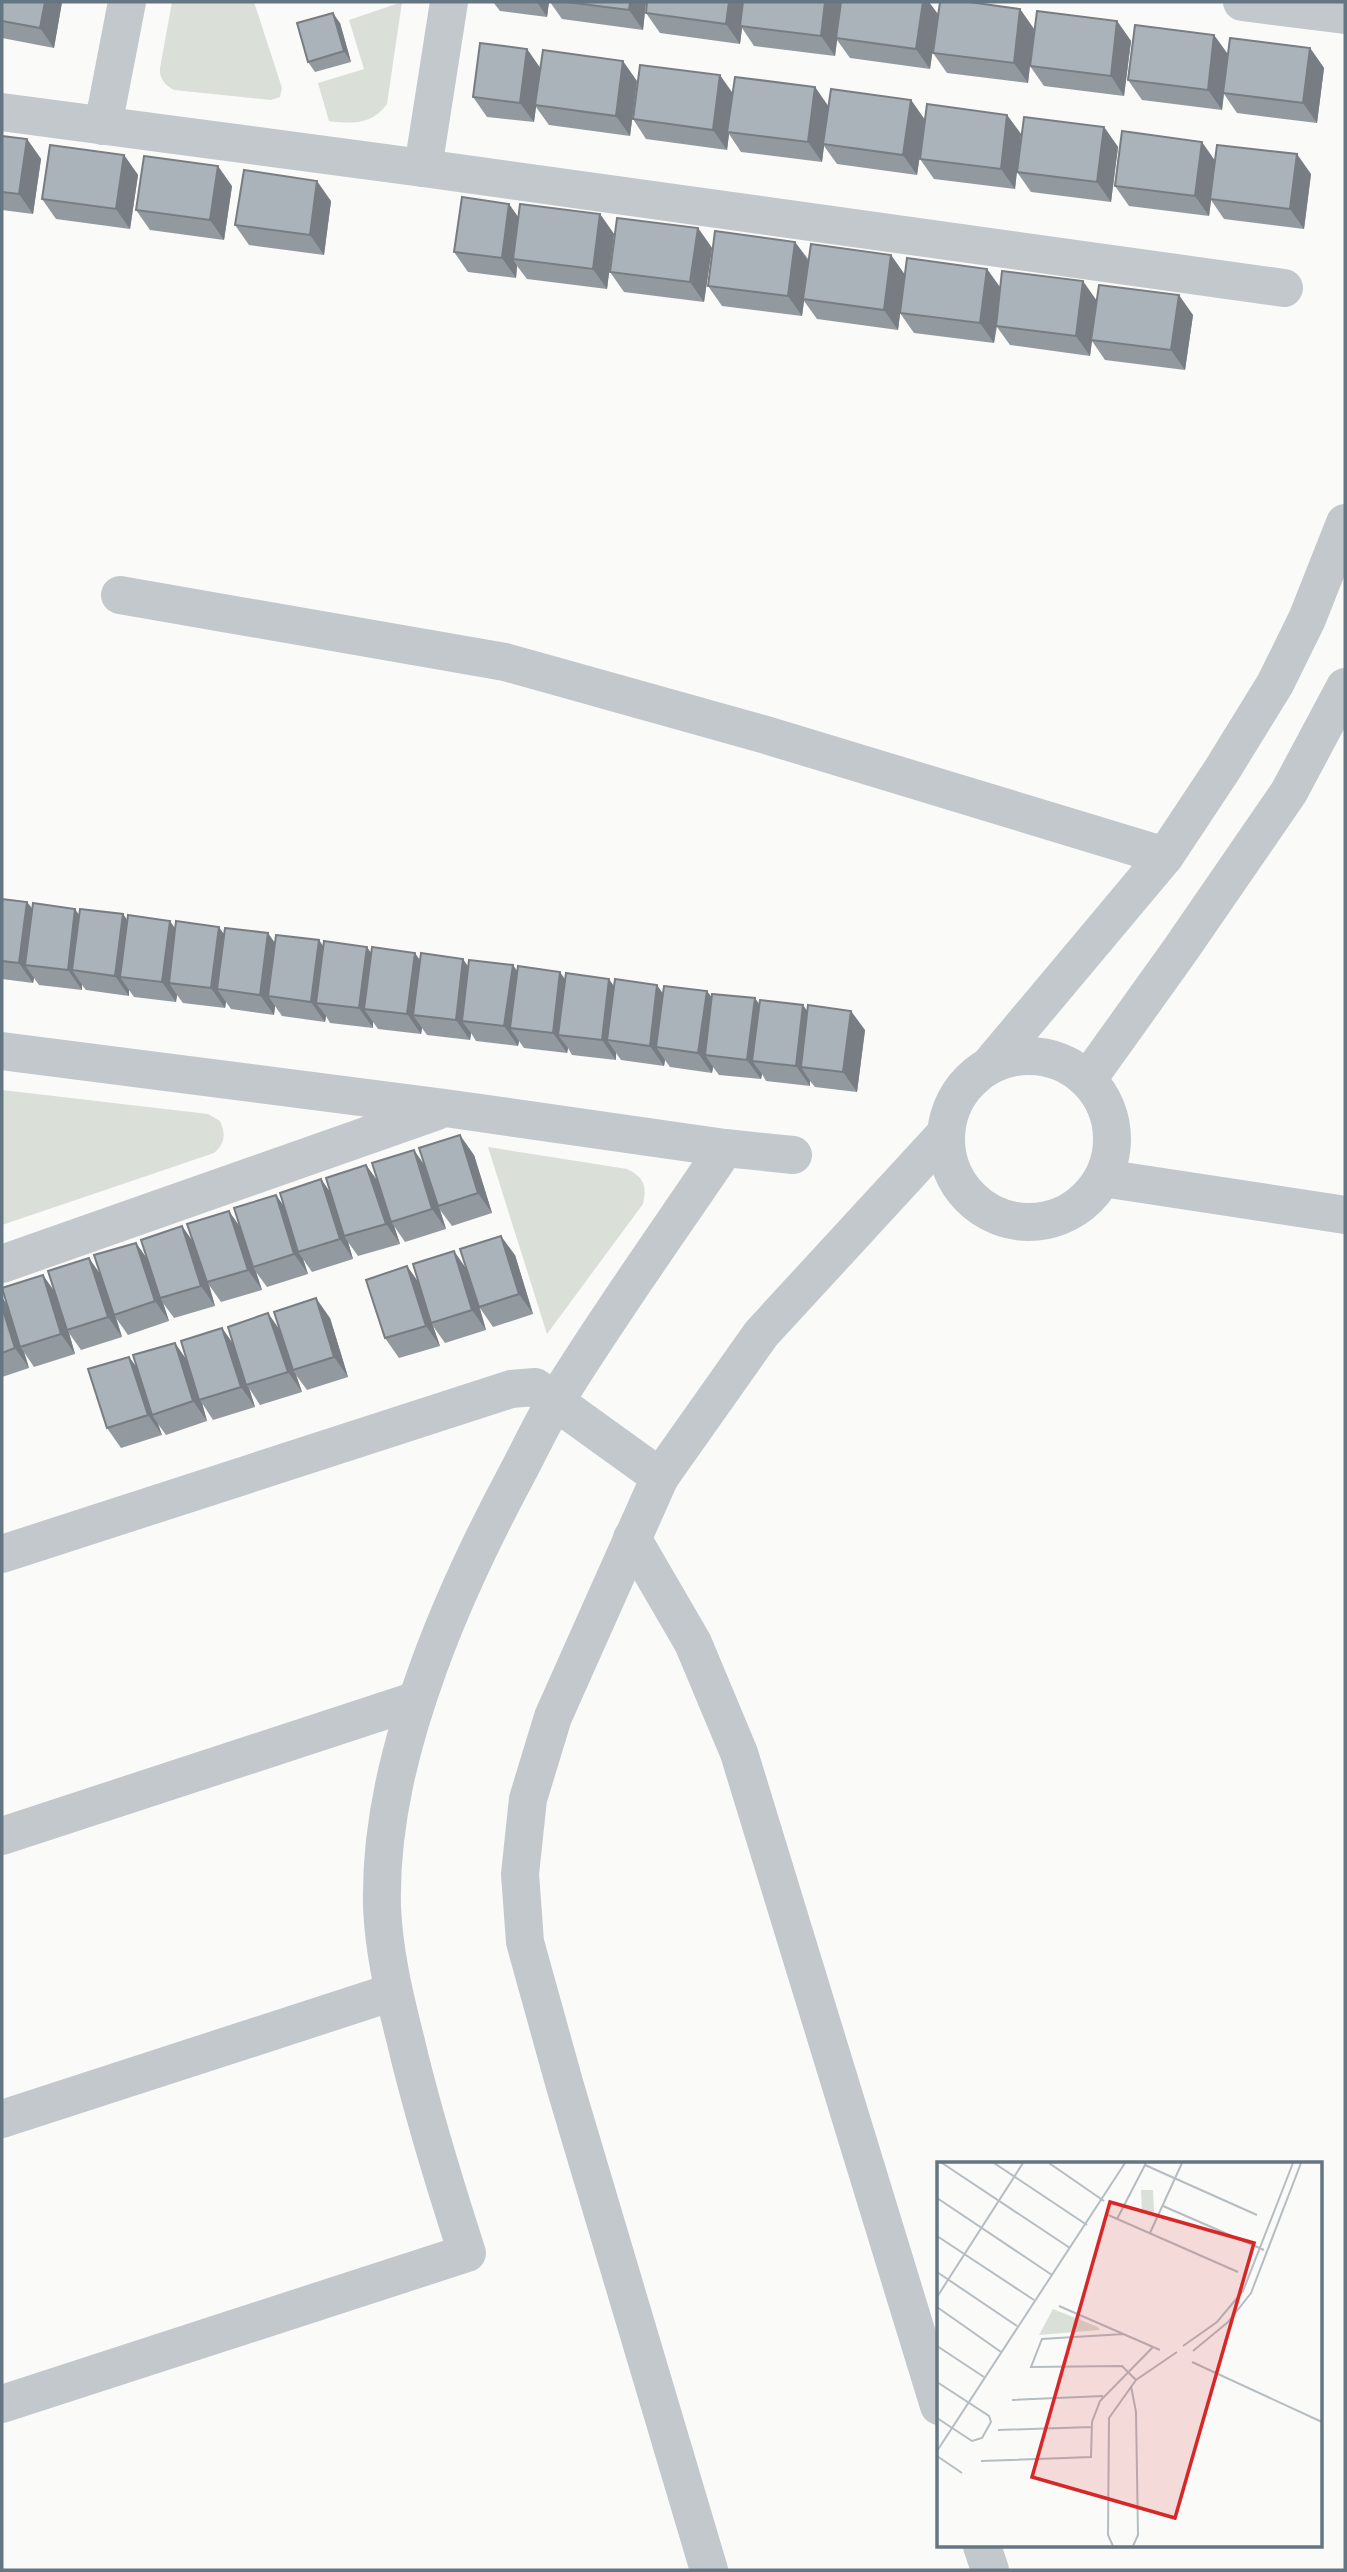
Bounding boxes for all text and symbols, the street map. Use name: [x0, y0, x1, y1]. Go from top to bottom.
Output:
inset map: [937, 2162, 1322, 2548]

